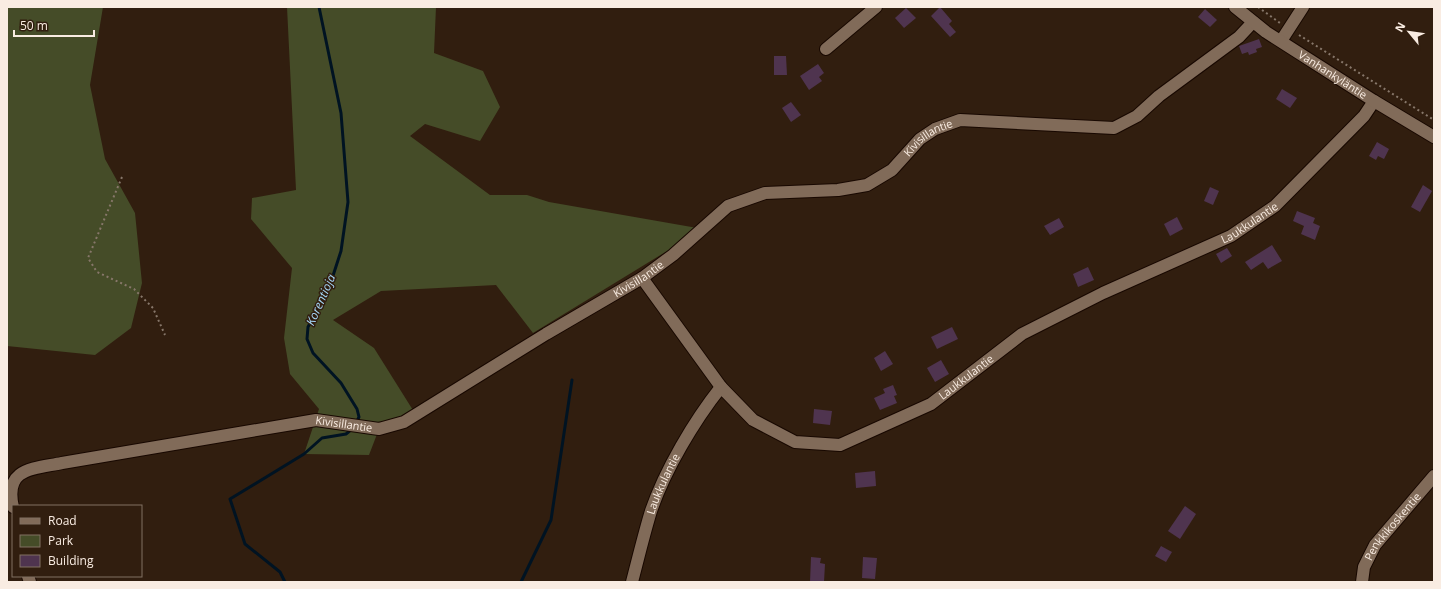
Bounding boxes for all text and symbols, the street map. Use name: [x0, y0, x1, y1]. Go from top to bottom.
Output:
scale bar: [14, 12, 94, 38]
north arrow: [1389, 12, 1429, 52]
text: 50 m: [20, 17, 48, 34]
text: N: [1391, 19, 1409, 34]
street label: Vanhankyläntie: [1296, 47, 1370, 102]
street label: Kivisillantie: [900, 115, 954, 159]
street label: Laukkulantie: [1218, 198, 1281, 247]
street label: Kivisillantie: [610, 257, 666, 300]
water label: Korentioja: [302, 271, 340, 328]
street label: Laukkulantie: [935, 351, 996, 403]
street label: Kivisillantie: [315, 412, 373, 435]
street label: Laukkulantie: [642, 451, 683, 516]
street label: Penkkikoskentie: [1361, 489, 1424, 563]
legend: [12, 505, 142, 577]
text: Road: [48, 512, 77, 529]
text: Park: [48, 532, 74, 549]
text: Building: [48, 552, 94, 569]

